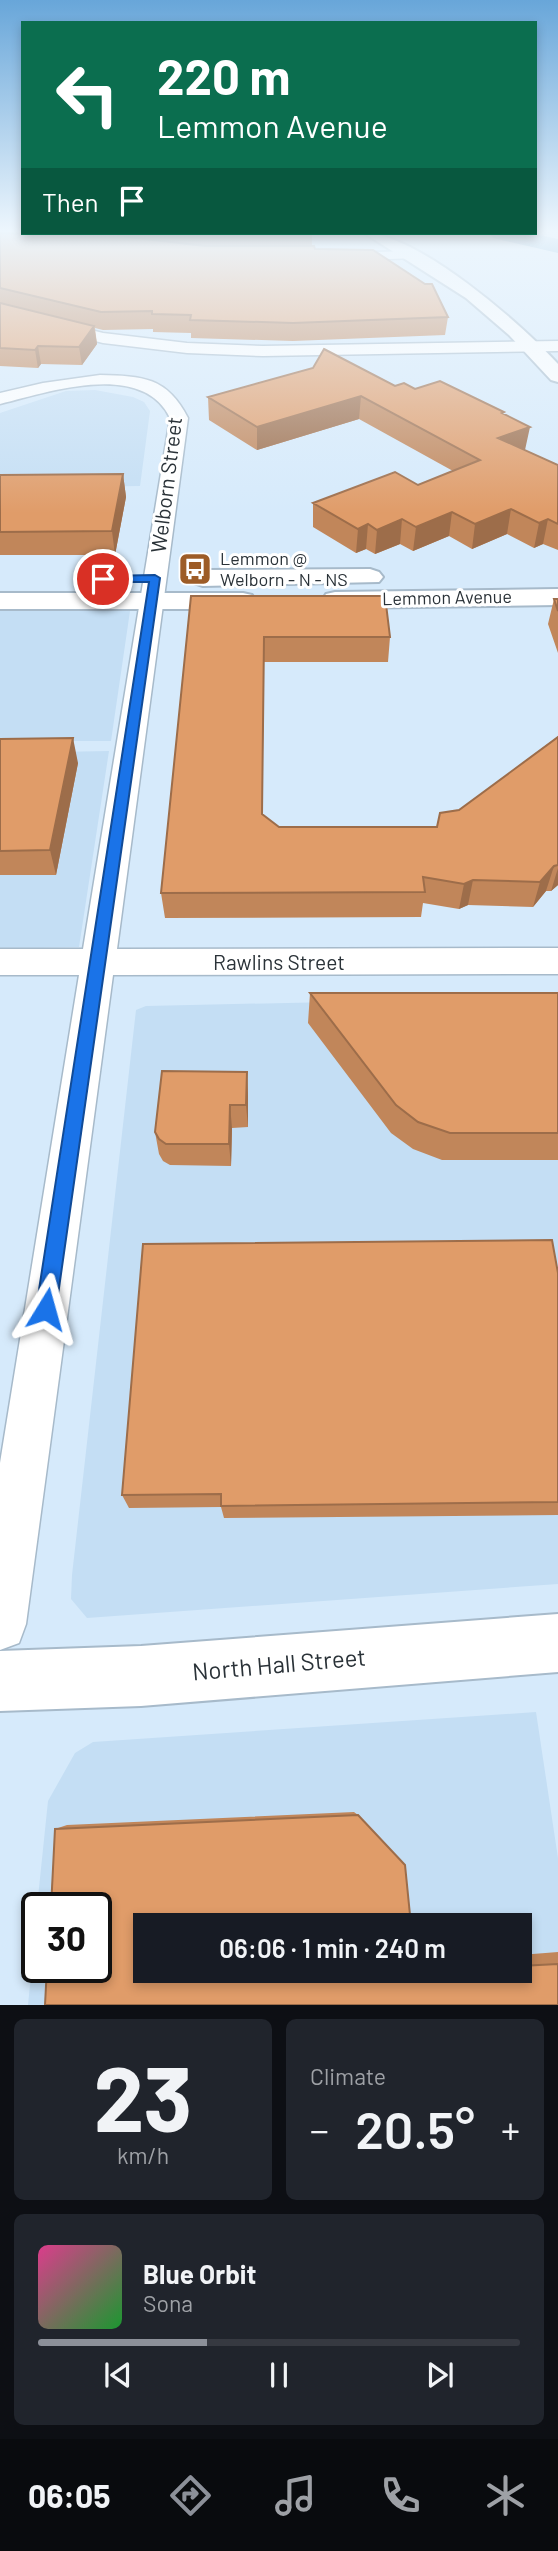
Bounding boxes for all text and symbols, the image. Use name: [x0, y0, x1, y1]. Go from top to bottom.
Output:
text: 220 m: [157, 46, 291, 105]
icon: left: [42, 49, 133, 140]
text: Lemmon Avenue: [157, 106, 388, 144]
icon: arrive: [113, 182, 151, 220]
text: Then: [42, 186, 99, 217]
street label: Welborn Street: [145, 415, 186, 554]
place label: Lemmon @ Welborn - N - NS: [220, 547, 348, 590]
pin: [73, 549, 133, 609]
bus stop icon: Lemmon @ Welborn - N - NS: [176, 550, 214, 588]
icon: arrive: [84, 560, 122, 598]
street label: Lemmon Avenue: [382, 585, 512, 609]
street label: Rawlins Street: [213, 949, 345, 974]
position arrow: [9, 1272, 83, 1346]
street label: North Hall Street: [191, 1641, 367, 1686]
speed limit sign: 30: [21, 1892, 112, 1983]
text: 06:06 · 1 min · 240 m: [219, 1932, 446, 1963]
text: 23: [94, 2041, 192, 2150]
text: Climate: [310, 2062, 386, 2090]
text: 20.5°: [355, 2097, 475, 2159]
text: −: [310, 2106, 329, 2152]
text: +: [501, 2106, 520, 2152]
text: km/h: [117, 2141, 169, 2169]
text: Blue Orbit: [143, 2258, 256, 2289]
text: Sona: [143, 2289, 193, 2317]
icon: previous: [99, 2356, 137, 2394]
icon: pause: [260, 2356, 298, 2394]
icon: next: [421, 2356, 459, 2394]
icon: directions: [166, 2471, 215, 2520]
icon: music: [271, 2471, 320, 2520]
icon: phone: [376, 2471, 425, 2520]
icon: climate: [481, 2471, 530, 2520]
text: 06:05: [28, 2476, 111, 2514]

